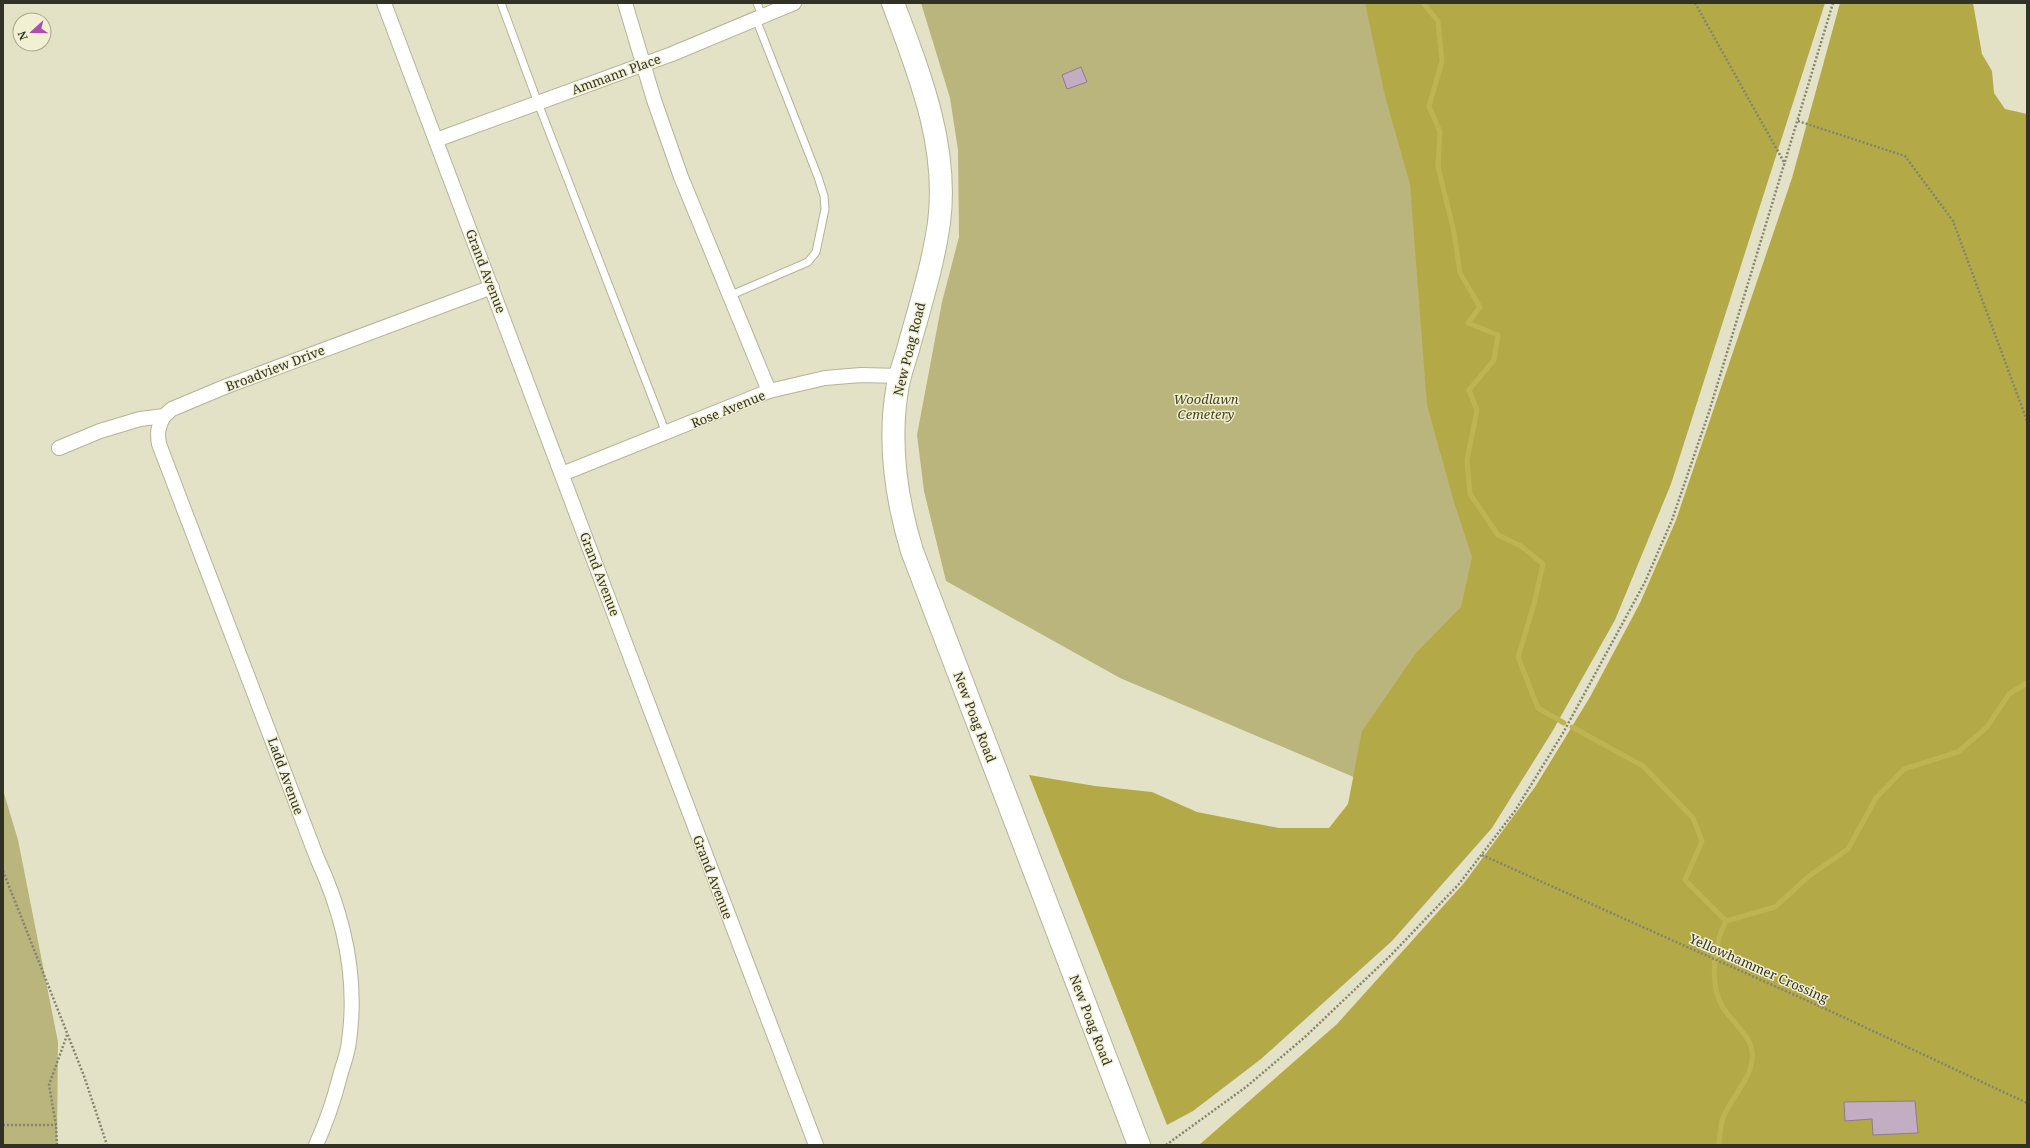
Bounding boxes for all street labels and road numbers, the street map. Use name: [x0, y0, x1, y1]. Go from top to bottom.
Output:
street label: Ammann Place: [569, 49, 663, 98]
street label: Grand Avenue: [462, 226, 510, 316]
street label: New Poag Road: [889, 300, 929, 398]
street label: Broadview Drive: [223, 341, 327, 395]
street label: Rose Avenue: [688, 386, 768, 432]
street label: Grand Avenue: [576, 529, 624, 619]
street label: New Poag Road: [949, 669, 1001, 765]
street label: Ladd Avenue: [264, 735, 308, 817]
street label: Grand Avenue: [689, 832, 737, 922]
street label: Yellowhammer Crossing: [1686, 929, 1831, 1007]
street label: New Poag Road: [1065, 972, 1117, 1068]

